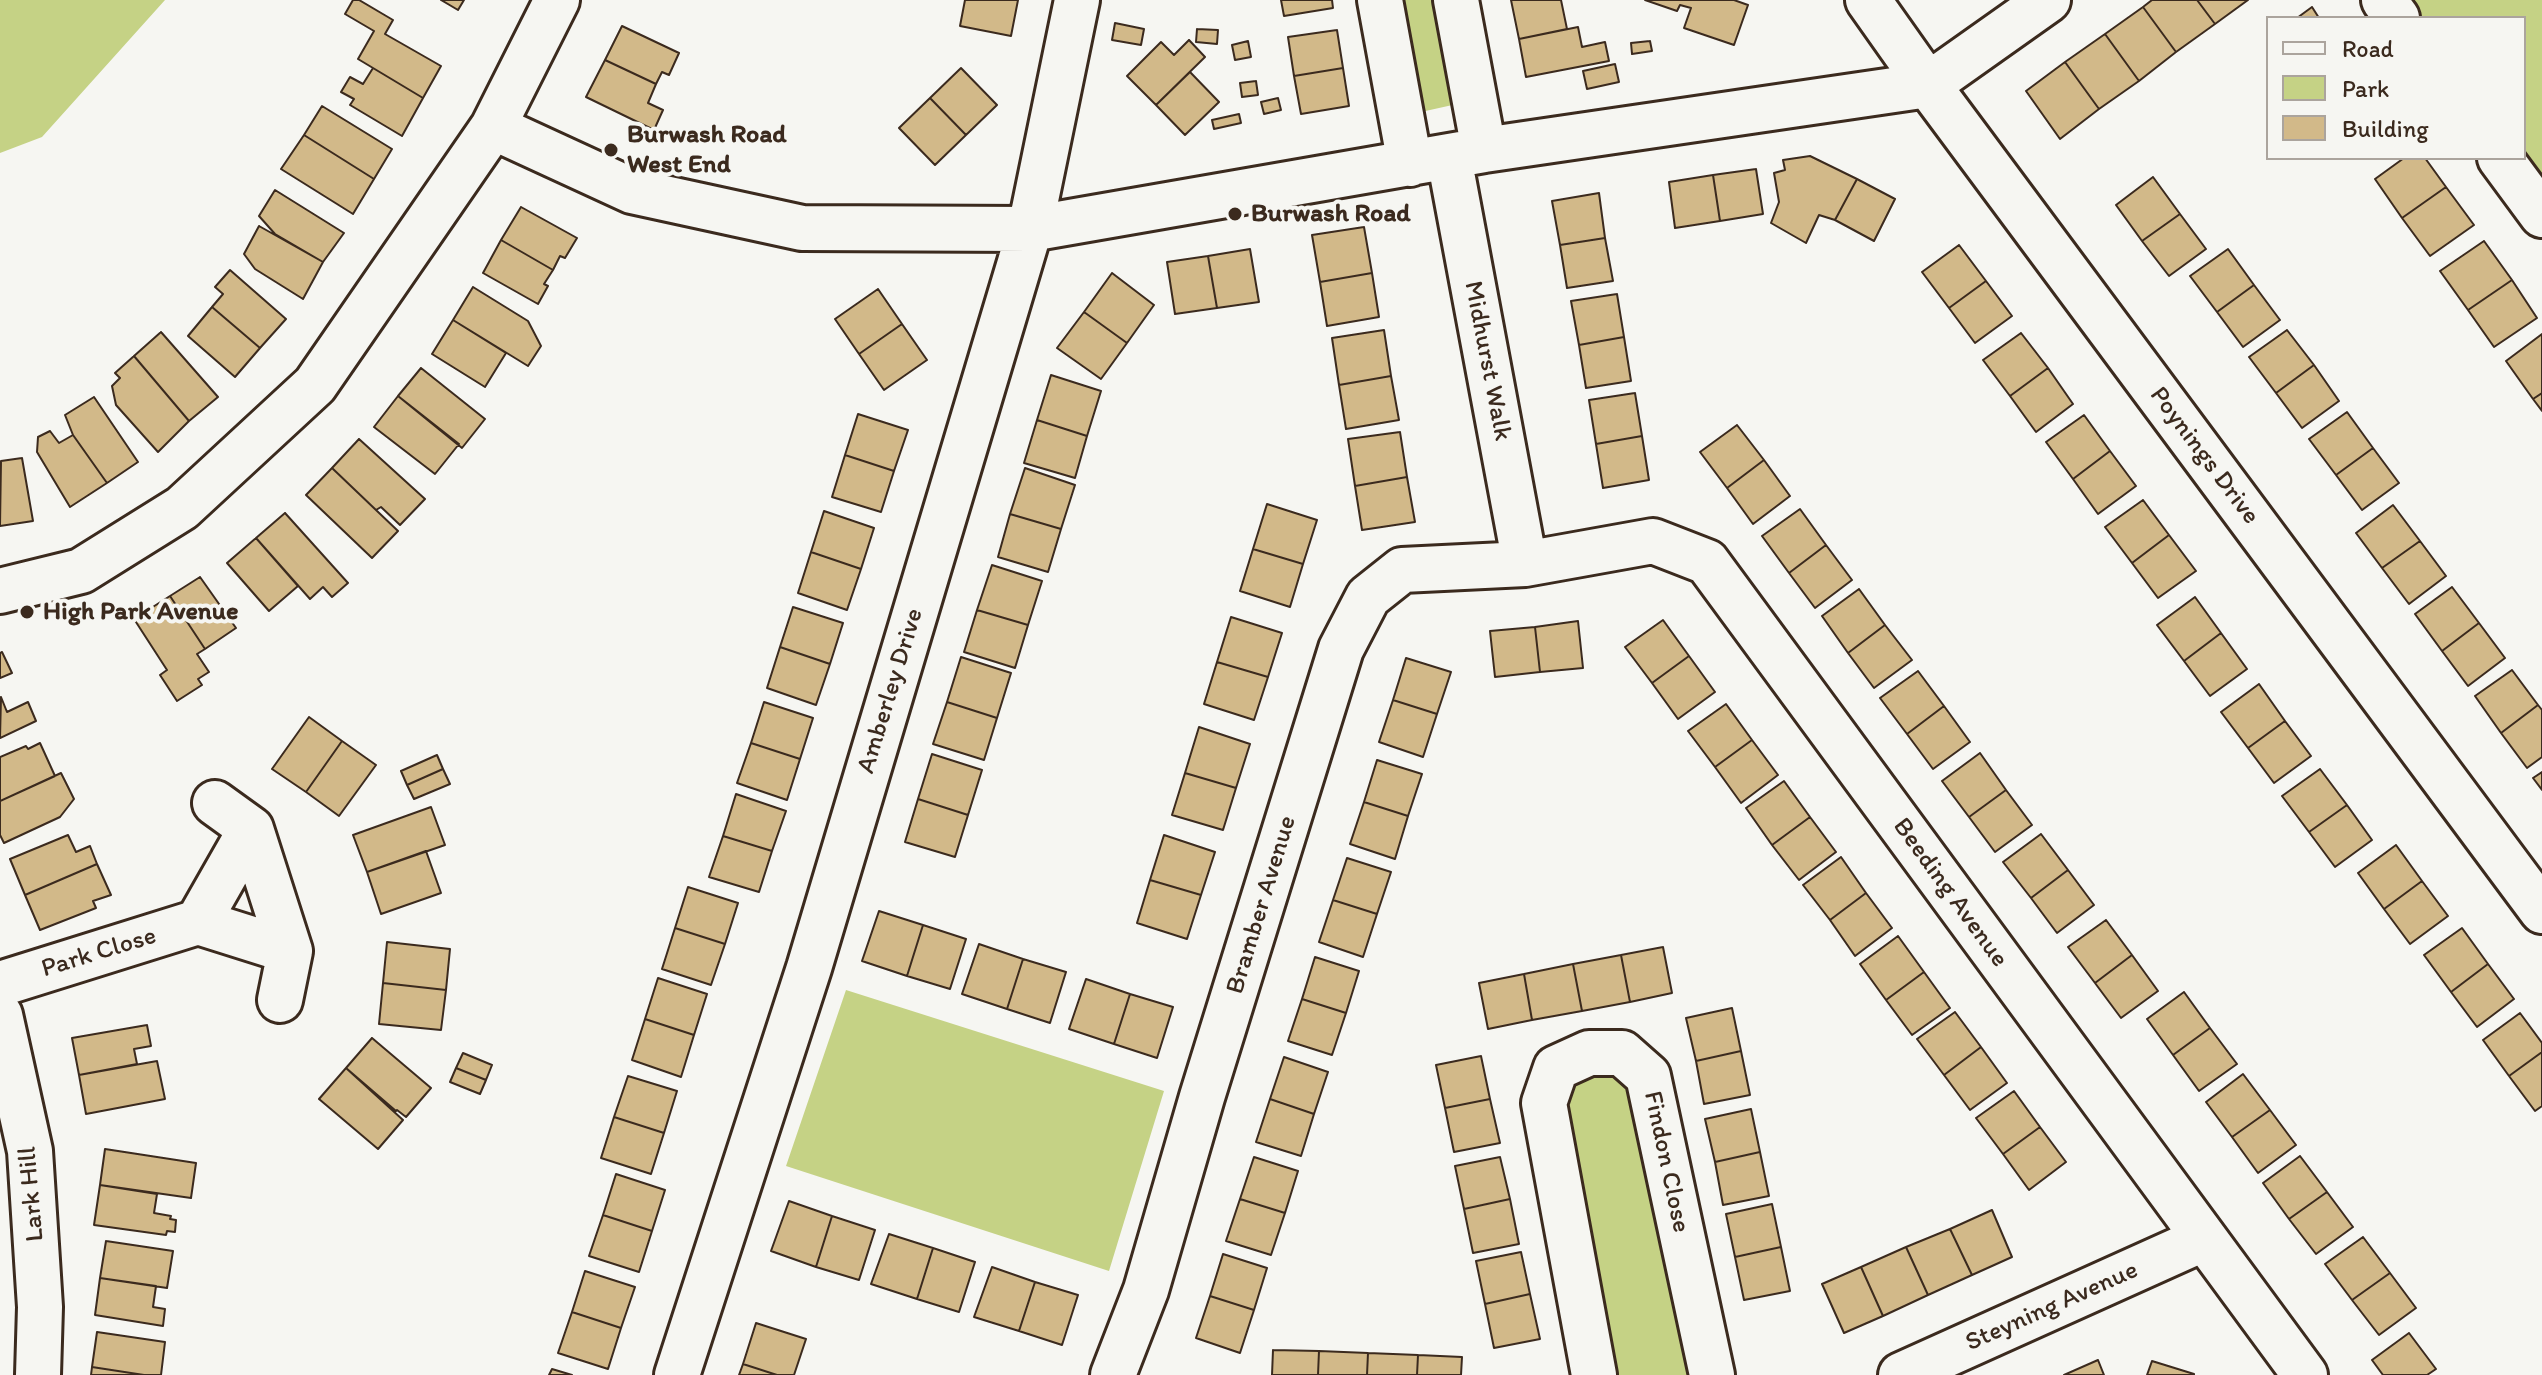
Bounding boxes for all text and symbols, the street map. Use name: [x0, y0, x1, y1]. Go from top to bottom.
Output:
legend: [2266, 16, 2526, 160]
text: Road: [2342, 34, 2394, 63]
text: Park: [2342, 74, 2389, 103]
text: Building: [2342, 114, 2429, 143]
place label: Burwash Road West End: [627, 119, 787, 180]
marker: Burwash Road West End: [602, 141, 620, 159]
place label: Burwash Road: [1251, 198, 1411, 230]
marker: Burwash Road: [1226, 205, 1244, 223]
street label: Midhurst Walk: [1456, 279, 1518, 443]
street label: Poynings Drive: [2142, 381, 2266, 531]
place label: High Park Avenue: [43, 596, 238, 628]
marker: High Park Avenue: [18, 603, 36, 621]
street label: Amberley Drive: [851, 605, 931, 777]
street label: Bramber Avenue: [1220, 812, 1304, 998]
street label: Beeding Avenue: [1885, 812, 2015, 974]
street label: Park Close: [38, 921, 160, 985]
street label: Findon Close: [1636, 1088, 1696, 1236]
street label: Lark Hill: [12, 1145, 52, 1243]
street label: Steyning Avenue: [1961, 1255, 2143, 1359]

